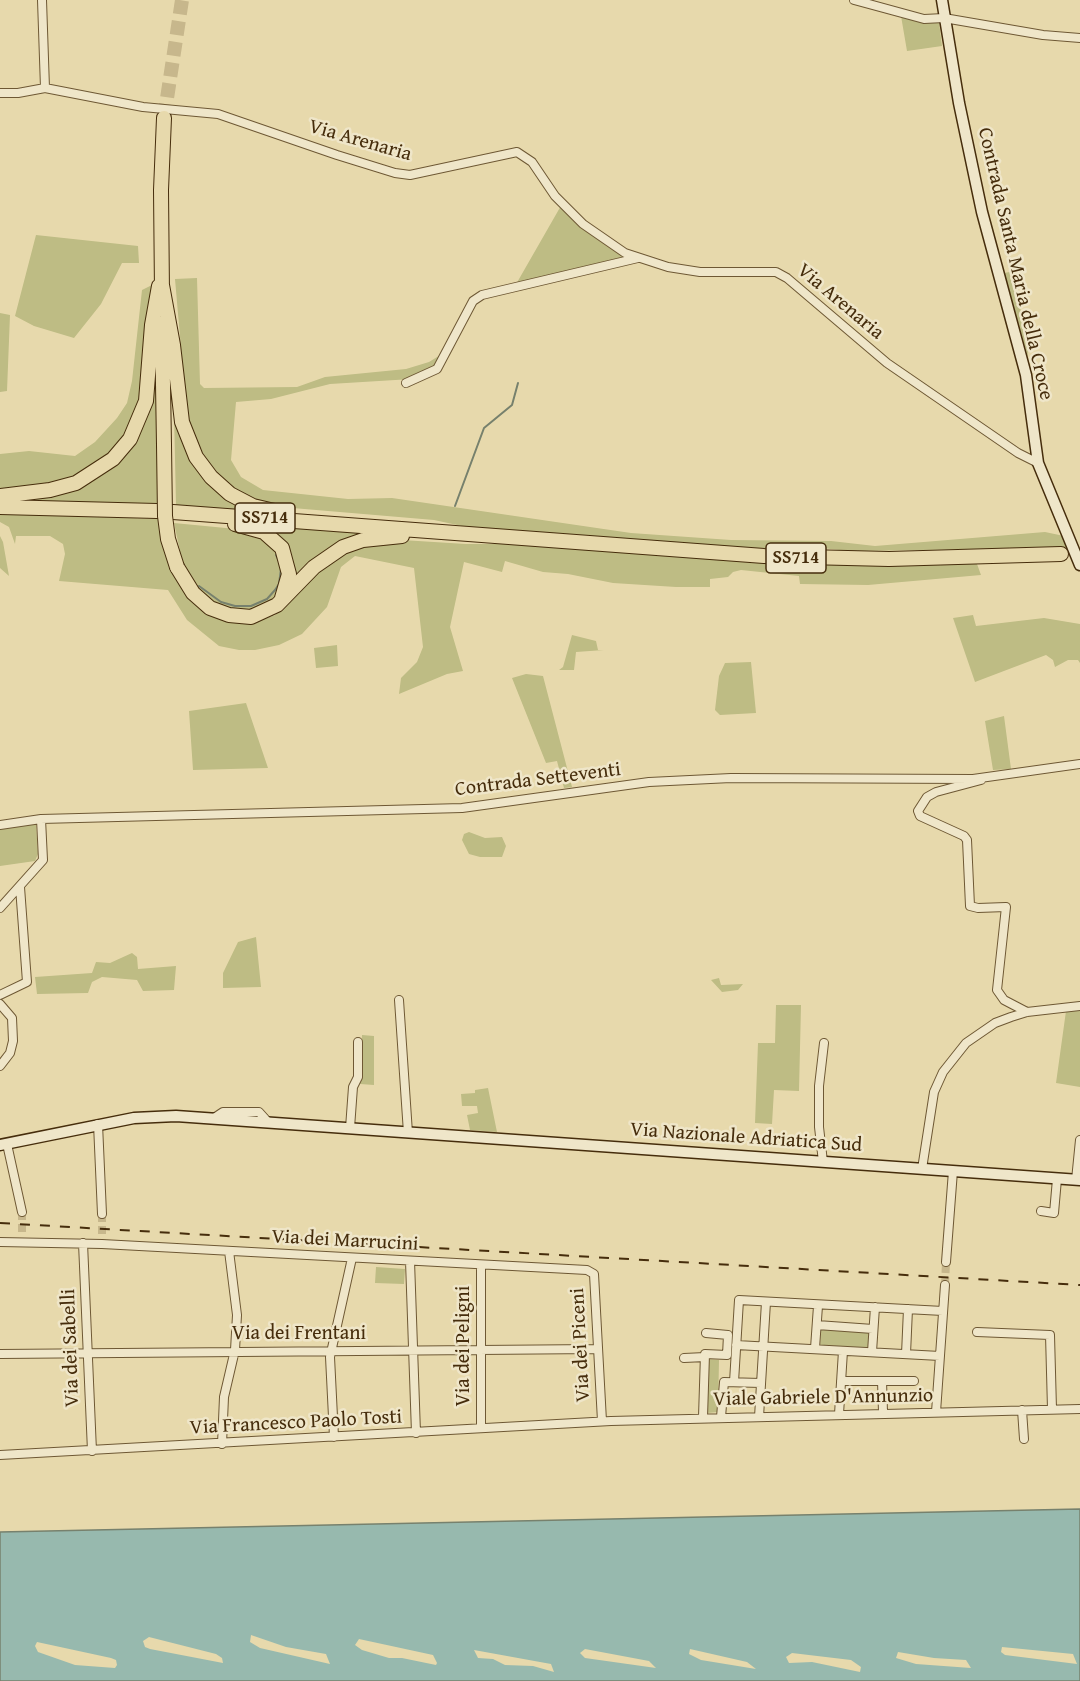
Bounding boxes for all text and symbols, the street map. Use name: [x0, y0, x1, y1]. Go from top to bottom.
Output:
street label: Via Arenaria: [306, 115, 414, 167]
street label: Contrada Santa Maria della Croce: [972, 126, 1058, 402]
street label: Via Arenaria: [792, 259, 888, 345]
road number: SS714: [235, 503, 295, 533]
road number: SS714: [766, 543, 826, 573]
street label: Contrada Setteventi: [454, 758, 622, 802]
street label: Via Nazionale Adriatica Sud: [629, 1118, 863, 1158]
street label: Via dei Marrucini: [271, 1225, 419, 1257]
street label: Via dei Peligni: [452, 1286, 476, 1406]
street label: Via dei Piceni: [566, 1287, 596, 1403]
street label: Via dei Sabelli: [57, 1288, 85, 1408]
street label: Via dei Frentani: [232, 1322, 366, 1346]
street label: Viale Gabriele D'Annunzio: [713, 1384, 933, 1412]
street label: Via Francesco Paolo Tosti: [189, 1405, 403, 1441]

